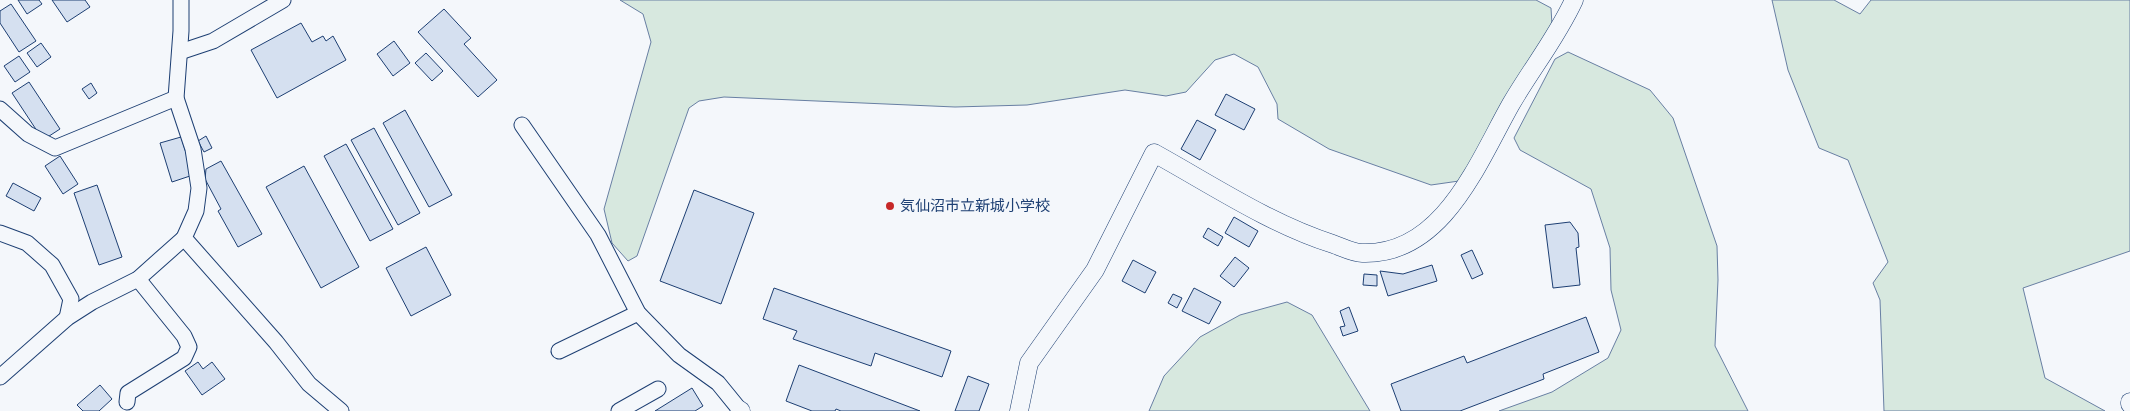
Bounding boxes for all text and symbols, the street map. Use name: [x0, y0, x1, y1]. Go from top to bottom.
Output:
place label: 気仙沼市立新城小学校: [900, 196, 1050, 216]
marker: 気仙沼市立新城小学校: [884, 200, 896, 212]

